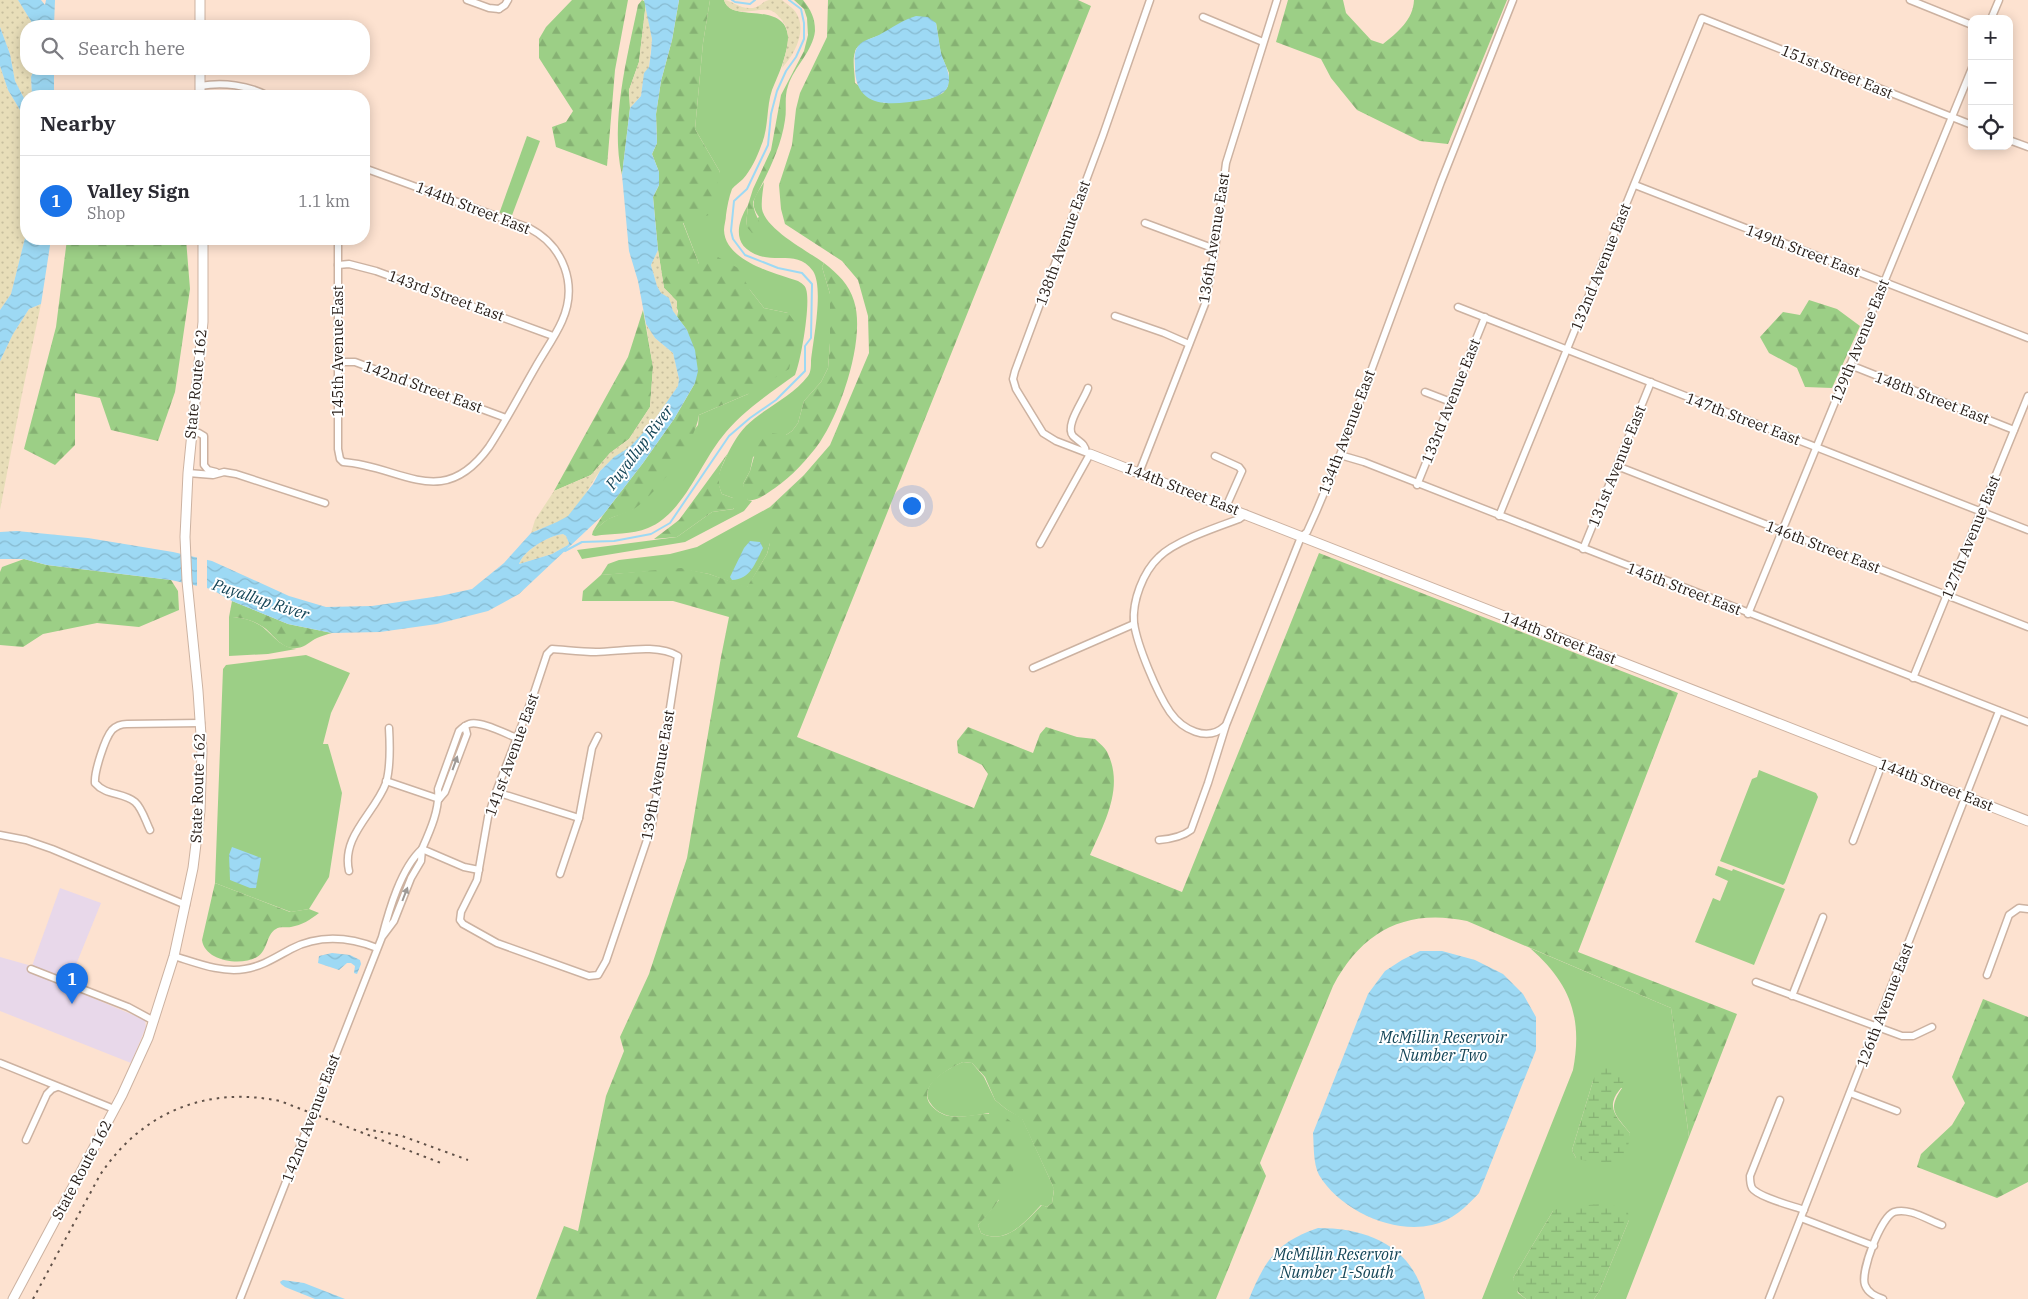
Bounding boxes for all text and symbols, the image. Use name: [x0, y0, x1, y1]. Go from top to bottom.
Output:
map controls: [1968, 15, 2013, 150]
button: +: [1968, 15, 2013, 60]
search box: [20, 20, 370, 75]
icon: search: [38, 34, 66, 62]
text: Search here: [78, 36, 185, 60]
street label: 151st Street East: [1778, 40, 1896, 103]
button: −: [1968, 60, 2013, 105]
button: locate: [1968, 105, 2013, 150]
text: Nearby: [40, 109, 116, 137]
street label: 136th Avenue East: [1194, 171, 1233, 304]
street label: 144th Street East: [413, 177, 533, 238]
street label: 138th Avenue East: [1031, 178, 1094, 308]
text: Valley Sign: [87, 179, 190, 203]
text: 1: [51, 191, 61, 211]
text: 1.1 km: [298, 191, 350, 211]
street label: 132nd Avenue East: [1566, 200, 1635, 333]
text: Shop: [87, 203, 125, 223]
street label: 149th Street East: [1743, 220, 1863, 281]
street label: 143rd Street East: [386, 266, 507, 325]
street label: 129th Avenue East: [1826, 276, 1893, 405]
street label: 145th Avenue East: [328, 285, 347, 417]
street label: State Route 162: [180, 328, 211, 440]
street label: 133rd Avenue East: [1417, 336, 1484, 466]
street label: 142nd Street East: [361, 356, 485, 417]
street label: 134th Avenue East: [1314, 367, 1379, 497]
street label: 148th Street East: [1872, 367, 1992, 428]
street label: 147th Street East: [1683, 388, 1803, 449]
water label: Puyallup River: [600, 400, 678, 494]
street label: 131st Avenue East: [1583, 402, 1650, 529]
street label: 144th Street East: [1122, 458, 1242, 519]
street label: 127th Avenue East: [1937, 472, 2004, 601]
your location: [899, 493, 925, 519]
street label: 146th Street East: [1763, 516, 1883, 577]
street label: 145th Street East: [1624, 558, 1744, 619]
water label: Puyallup River: [209, 574, 313, 624]
street label: 144th Street East: [1499, 607, 1619, 668]
street label: 141st Avenue East: [480, 691, 543, 819]
street label: 139th Avenue East: [637, 708, 678, 841]
street label: State Route 162: [186, 732, 209, 843]
street label: 144th Street East: [1876, 754, 1996, 815]
one-way arrow: [452, 756, 459, 771]
one-way arrow: [401, 887, 409, 901]
street label: 126th Avenue East: [1852, 940, 1917, 1070]
pin: 1: [56, 963, 88, 1004]
water label: McMillin Reservoir Number Two: [1378, 1027, 1508, 1065]
street label: 142nd Avenue East: [277, 1051, 344, 1185]
street label: State Route 162: [47, 1117, 116, 1223]
water label: McMillin Reservoir Number 1-South: [1272, 1244, 1402, 1282]

